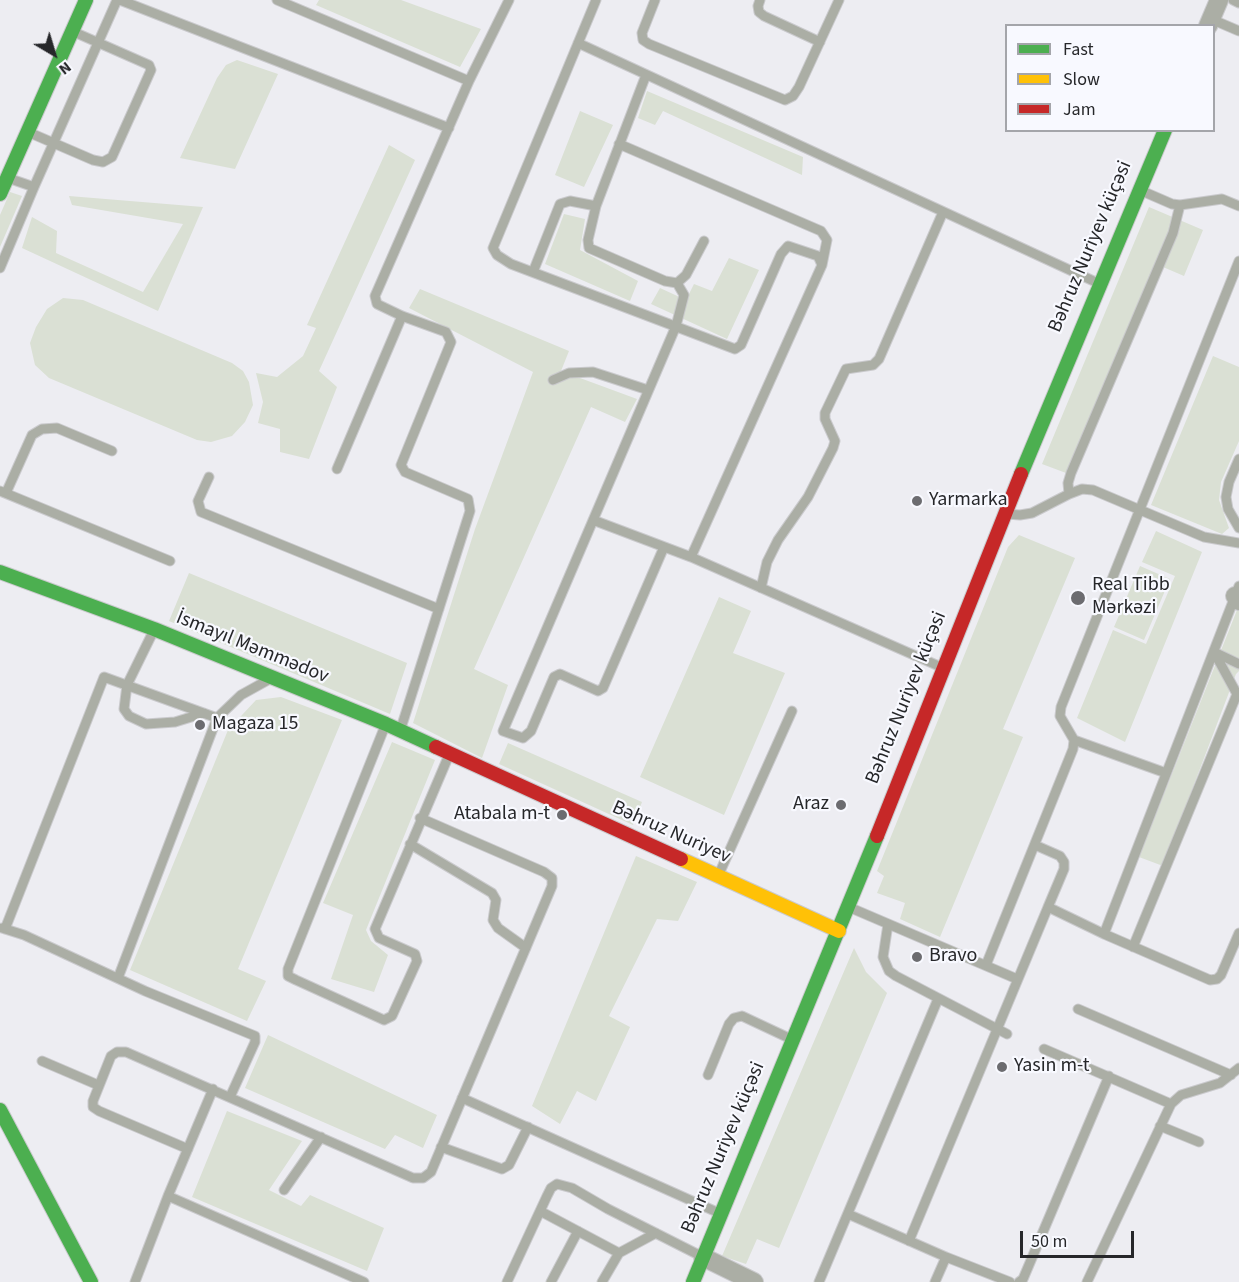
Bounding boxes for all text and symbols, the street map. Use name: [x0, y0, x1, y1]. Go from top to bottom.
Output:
north arrow: [24, 24, 84, 84]
legend: [1005, 24, 1215, 132]
text: Fast: [1063, 37, 1094, 62]
text: N: [54, 56, 76, 80]
text: Slow: [1063, 67, 1100, 92]
text: Jam: [1063, 97, 1096, 122]
street label: Bəhruz Nuriyev küçəsi: [1044, 158, 1138, 336]
place label: Yarmarka: [929, 489, 1008, 513]
marker: Yarmarka: [910, 494, 924, 508]
place label: Real Tibb Mərkəzi: [1092, 574, 1170, 621]
marker: Real Tibb Mərkəzi: [1069, 589, 1087, 607]
street label: İsmayıl Məmmədov: [172, 606, 332, 690]
street label: Bəhruz Nuriyev küçəsi: [861, 608, 953, 788]
place label: Magaza 15: [212, 713, 298, 737]
marker: Magaza 15: [193, 718, 207, 732]
place label: Araz: [793, 793, 829, 817]
street label: Bəhruz Nuriyev: [608, 796, 734, 870]
marker: Araz: [834, 798, 848, 812]
place label: Atabala m-t: [454, 803, 550, 827]
marker: Atabala m-t: [555, 808, 569, 822]
place label: Bravo: [929, 945, 977, 969]
marker: Bravo: [910, 950, 924, 964]
place label: Yasin m-t: [1014, 1055, 1090, 1079]
street label: Bəhruz Nuriyev küçəsi: [677, 1059, 771, 1237]
marker: Yasin m-t: [995, 1060, 1009, 1074]
scale bar: [1023, 1219, 1137, 1257]
text: 50 m: [1031, 1229, 1067, 1254]

